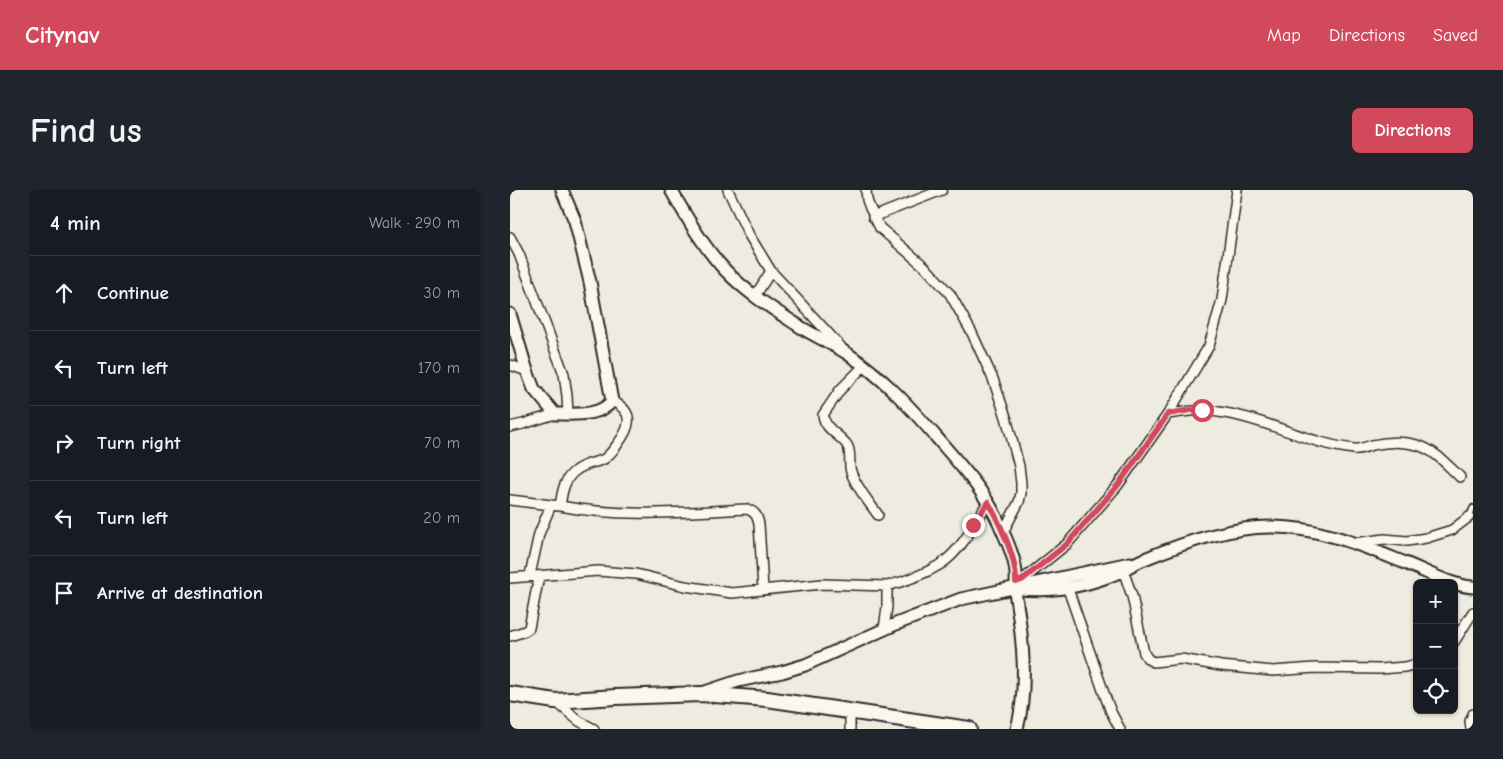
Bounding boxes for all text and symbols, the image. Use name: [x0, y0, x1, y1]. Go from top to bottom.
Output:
text: Citynav: [25, 21, 100, 49]
text: Map: [1267, 25, 1301, 46]
text: Directions: [1329, 25, 1405, 46]
text: Saved: [1433, 25, 1478, 46]
button: Directions: [1352, 108, 1473, 153]
text: Find us: [30, 110, 142, 151]
text: 4 min: [50, 211, 101, 235]
text: Walk · 290 m: [369, 214, 460, 232]
icon: ahead: [50, 279, 78, 307]
text: Continue: [97, 282, 169, 304]
text: 30 m: [424, 284, 460, 302]
icon: left: [50, 354, 78, 382]
text: Turn left: [97, 357, 168, 379]
text: 170 m: [418, 359, 460, 377]
route start: [1191, 399, 1214, 422]
icon: right: [50, 429, 78, 457]
text: Turn right: [97, 432, 181, 454]
text: 70 m: [424, 434, 460, 452]
icon: left: [50, 504, 78, 532]
text: Turn left: [97, 507, 168, 529]
text: 20 m: [423, 509, 460, 527]
route end: [962, 514, 985, 537]
icon: arrive: [50, 579, 78, 607]
map controls: [1413, 579, 1458, 714]
button: +: [1413, 579, 1458, 624]
text: Arrive at destination: [97, 582, 263, 604]
button: −: [1413, 624, 1458, 669]
button: locate: [1413, 669, 1458, 714]

